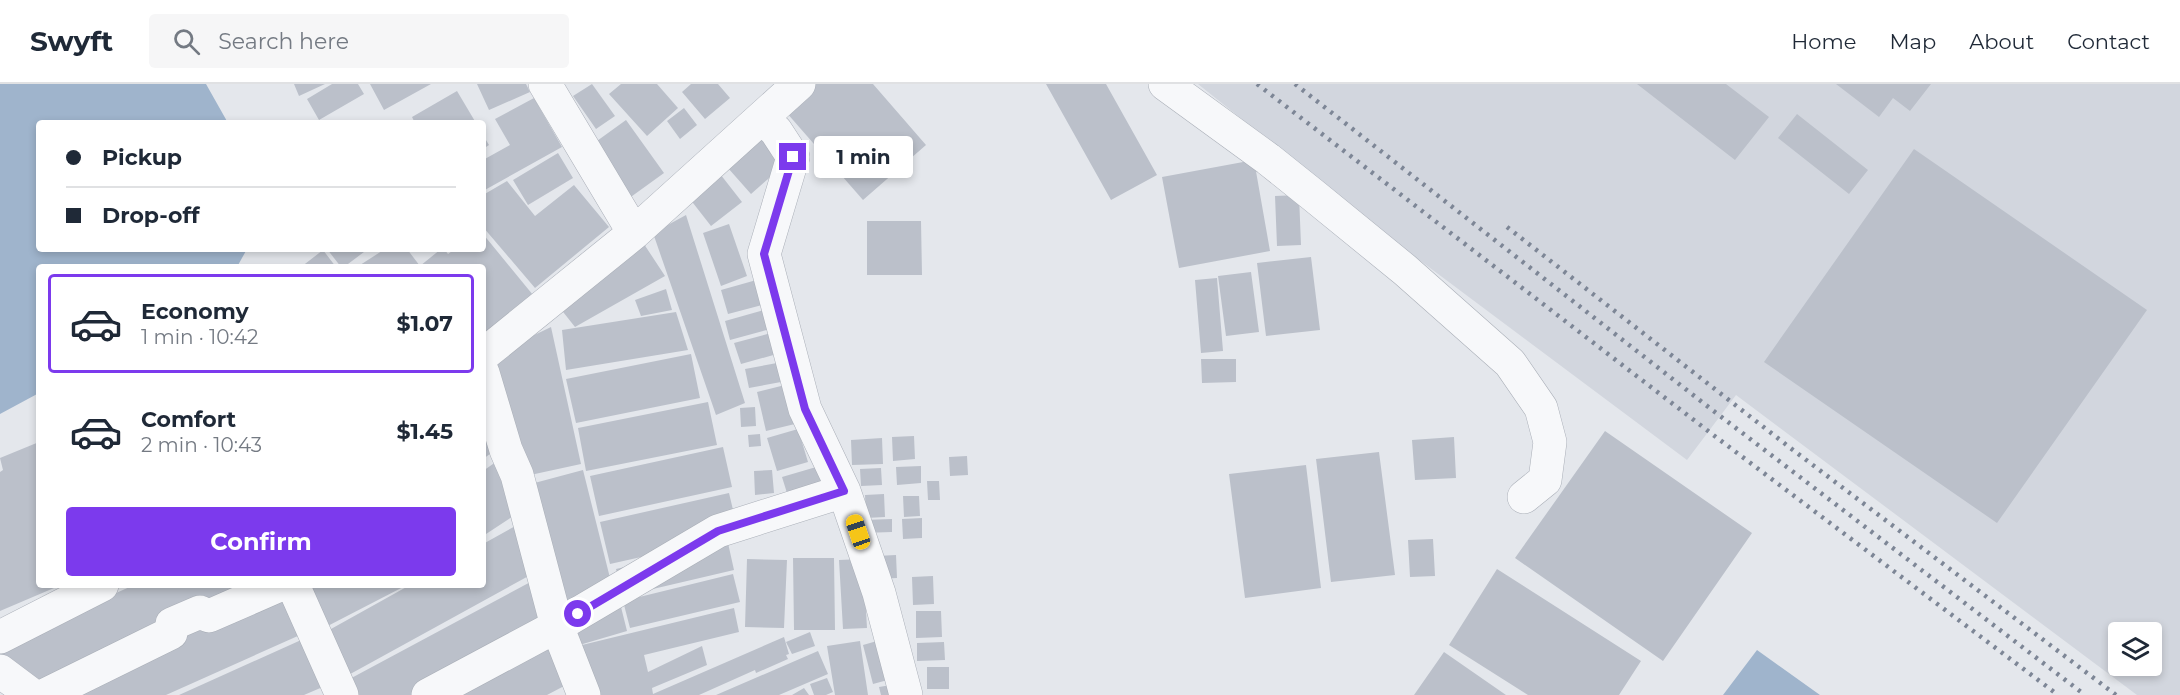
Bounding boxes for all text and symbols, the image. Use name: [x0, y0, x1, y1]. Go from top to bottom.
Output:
search box: [149, 14, 569, 68]
text: Swyft: [30, 24, 113, 58]
icon: search: [170, 25, 203, 58]
text: Search here: [218, 28, 349, 55]
text: Home: [1791, 29, 1856, 54]
text: Map: [1889, 29, 1936, 54]
text: About: [1969, 29, 2034, 54]
text: Contact: [2067, 29, 2150, 54]
callout: 1 min: [814, 136, 913, 178]
route end: [779, 143, 806, 170]
text: Pickup: [102, 144, 182, 171]
text: 1 min: [836, 145, 891, 169]
text: Drop-off: [102, 202, 200, 229]
icon: car: [69, 297, 123, 351]
text: Economy: [141, 298, 249, 325]
text: $1.07: [397, 310, 453, 337]
text: 1 min · 10:42: [141, 325, 258, 349]
icon: car: [69, 405, 123, 459]
text: Comfort: [141, 406, 236, 433]
text: $1.45: [397, 418, 453, 445]
text: 2 min · 10:43: [141, 433, 262, 457]
button: Confirm: [66, 507, 456, 576]
car: [844, 512, 872, 552]
route start: [564, 600, 591, 627]
map controls: [2108, 622, 2162, 676]
button: layers: [2108, 622, 2162, 676]

